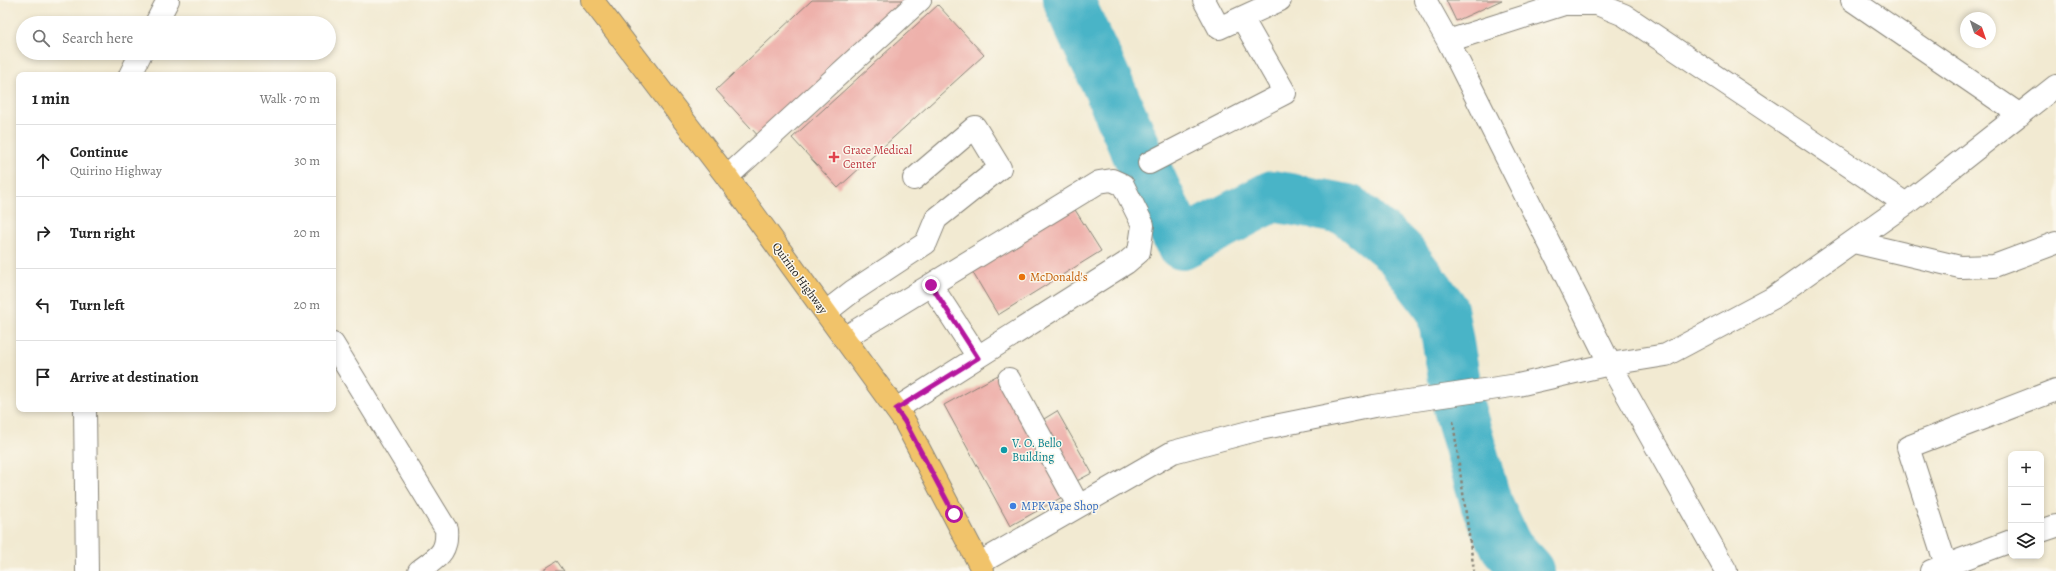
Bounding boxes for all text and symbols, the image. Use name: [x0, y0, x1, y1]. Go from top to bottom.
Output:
north arrow: [1960, 12, 1996, 48]
search box: [16, 16, 336, 60]
icon: search: [30, 27, 52, 49]
text: Search here: [62, 28, 133, 48]
text: 1 min: [32, 87, 70, 110]
text: Walk · 70 m: [260, 90, 320, 107]
text: Continue: [70, 142, 128, 162]
place label: Grace Medical Center: [843, 142, 912, 172]
icon: ahead: [32, 150, 54, 172]
marker: Grace Medical Center: [828, 151, 840, 163]
text: 30 m: [294, 152, 320, 169]
text: Quirino Highway: [70, 162, 162, 179]
icon: right: [32, 222, 54, 244]
text: Turn right: [70, 223, 135, 243]
text: 20 m: [294, 224, 320, 241]
street label: Quirino Highway: [769, 239, 832, 317]
place label: McDonald's: [1030, 269, 1088, 285]
marker: McDonald's: [1017, 272, 1027, 282]
route end: [922, 276, 940, 294]
icon: left: [32, 294, 54, 316]
text: Turn left: [70, 295, 125, 315]
text: 20 m: [294, 296, 320, 313]
icon: arrive: [32, 366, 54, 388]
text: Arrive at destination: [70, 367, 199, 387]
place label: V. O. Bello Building: [1011, 435, 1062, 465]
marker: V. O. Bello Building: [999, 445, 1009, 455]
map controls: [2008, 451, 2044, 559]
button: +: [2008, 451, 2044, 487]
button: −: [2008, 487, 2044, 523]
place label: MPK Vape Shop: [1021, 498, 1099, 514]
marker: MPK Vape Shop: [1008, 501, 1018, 511]
route start: [945, 505, 963, 523]
button: layers: [2008, 523, 2044, 559]

